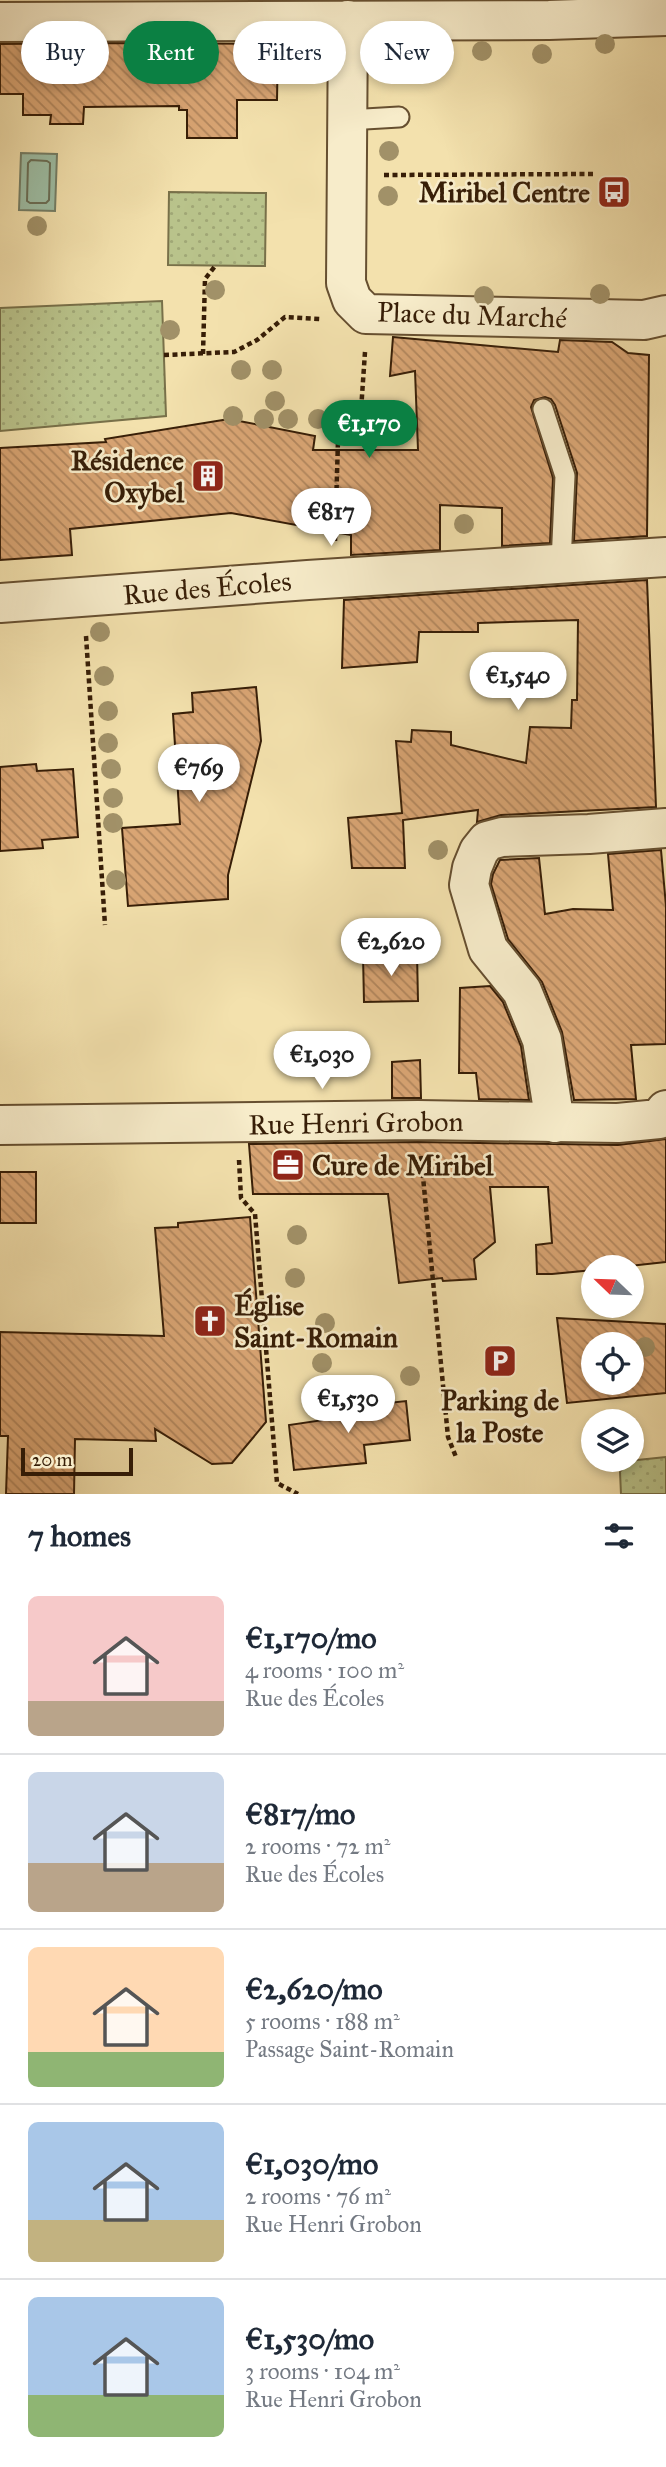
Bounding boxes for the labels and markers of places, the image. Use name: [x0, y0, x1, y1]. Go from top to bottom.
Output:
bus stop icon: Miribel Centre: [595, 173, 633, 211]
place label: Miribel Centre: [419, 175, 590, 210]
pin: €1,170: [312, 400, 426, 460]
place label: Résidence Oxybel: [71, 443, 184, 510]
building icon: Résidence Oxybel: [189, 457, 227, 495]
pin: €817: [290, 489, 372, 548]
pin: €1,540: [461, 652, 575, 712]
pin: €769: [158, 744, 240, 804]
pin: €2,620: [334, 918, 448, 978]
pin: €1,030: [265, 1032, 379, 1091]
office icon: Cure de Miribel: [269, 1146, 307, 1184]
place label: Cure de Miribel: [312, 1148, 494, 1183]
place label: Église Saint-Romain: [234, 1287, 398, 1355]
church icon: Église Saint-Romain: [191, 1302, 229, 1340]
parking icon: Parking de la Poste: [481, 1342, 519, 1380]
pin: €1,530: [291, 1376, 405, 1435]
place label: Parking de la Poste: [441, 1383, 559, 1450]

